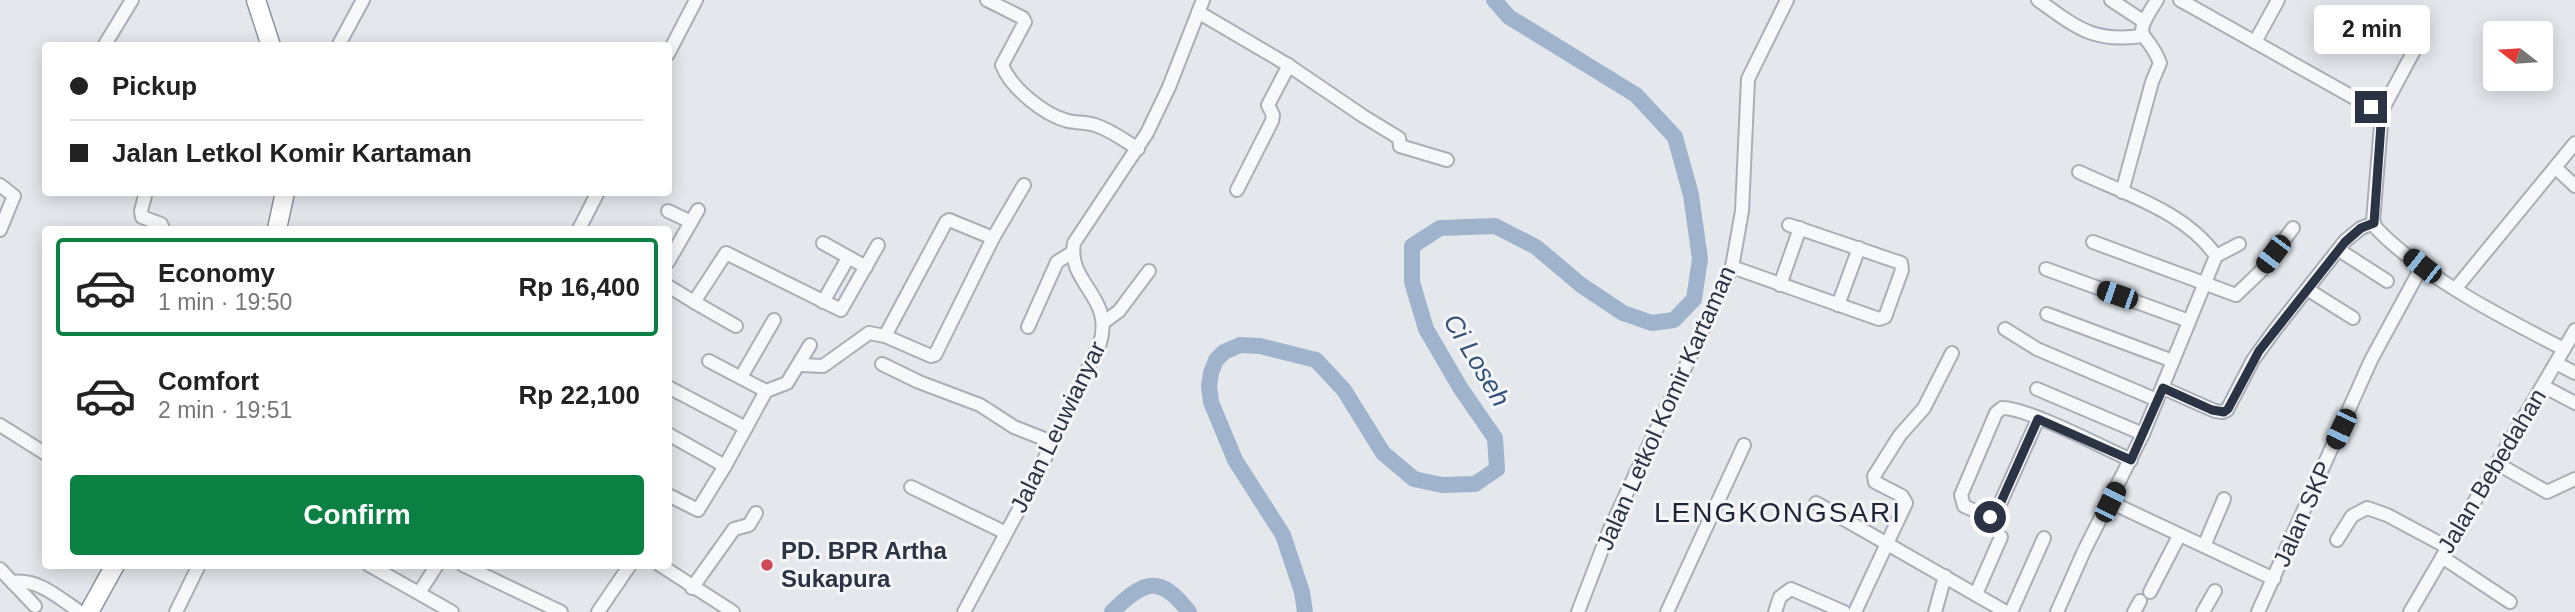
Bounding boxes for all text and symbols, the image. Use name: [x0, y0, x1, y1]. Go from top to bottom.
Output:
callout: 2 min: [2313, 6, 2429, 55]
text: 2 min: [2342, 16, 2402, 42]
north arrow: [2483, 21, 2553, 91]
map controls: [2483, 21, 2553, 91]
text: Pickup: [112, 71, 197, 101]
route end: [2355, 91, 2387, 123]
text: Jalan Letkol Komir Kartaman: [112, 138, 472, 168]
car: [2252, 231, 2295, 277]
car: [2399, 245, 2446, 287]
icon: car: [74, 256, 137, 319]
text: Economy: [158, 258, 275, 288]
street label: Jalan Letkol Komir Kartaman: [1591, 262, 1741, 554]
text: Rp 16,400: [519, 272, 640, 302]
car: [2094, 278, 2141, 312]
text: 1 min · 19:50: [158, 289, 292, 315]
water label: Ci Loseh: [1438, 308, 1516, 412]
street label: Jalan Leuwianyar: [1004, 337, 1111, 517]
icon: car: [74, 364, 137, 427]
text: Comfort: [158, 366, 259, 396]
text: Rp 22,100: [519, 380, 640, 410]
street label: Jalan Bebedahan: [2432, 384, 2551, 558]
text: 2 min · 19:51: [158, 397, 292, 423]
car: [2323, 406, 2360, 452]
street label: Jalan SKP: [2267, 457, 2338, 570]
button: Confirm: [70, 475, 644, 555]
car: [2092, 479, 2129, 525]
district label: LENGKONGSARI: [1654, 497, 1902, 528]
route start: [1974, 501, 2006, 533]
place label: PD. BPR Artha Sukapura: [781, 537, 947, 592]
marker: PD. BPR Artha Sukapura: [759, 557, 775, 573]

